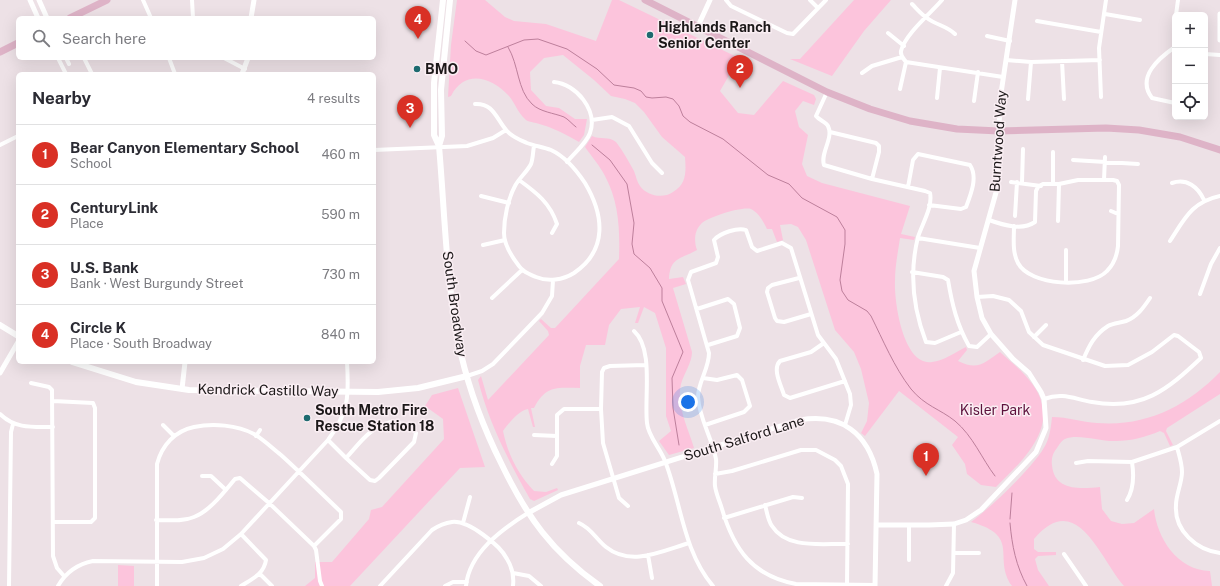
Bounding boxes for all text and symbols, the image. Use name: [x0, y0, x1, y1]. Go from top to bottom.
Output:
pin: 4: [405, 6, 431, 39]
map controls: [1172, 12, 1208, 120]
button: +: [1172, 12, 1208, 48]
search box: [16, 16, 376, 60]
place label: Highlands Ranch Senior Center: [658, 19, 771, 51]
icon: search: [30, 27, 52, 49]
text: Search here: [62, 30, 146, 47]
marker: Highlands Ranch Senior Center: [645, 30, 655, 40]
button: −: [1172, 48, 1208, 84]
pin: 2: [727, 55, 753, 88]
place label: BMO: [425, 61, 458, 77]
marker: BMO: [412, 64, 422, 74]
button: locate: [1172, 84, 1208, 120]
text: Nearby: [32, 88, 91, 108]
street label: Burntwood Way: [986, 89, 1010, 192]
text: 4 results: [307, 91, 360, 106]
pin: 3: [397, 95, 423, 128]
text: Bear Canyon Elementary School: [70, 139, 299, 156]
text: 1: [42, 147, 48, 162]
text: 460 m: [321, 147, 360, 162]
text: School: [70, 156, 112, 171]
text: CenturyLink: [70, 199, 158, 216]
text: 2: [41, 207, 49, 222]
text: 590 m: [321, 207, 360, 222]
text: Place: [70, 216, 104, 231]
street label: South Broadway: [440, 250, 470, 358]
text: U.S. Bank: [70, 259, 139, 276]
text: 3: [41, 267, 49, 282]
text: 730 m: [322, 267, 360, 282]
text: Bank · West Burgundy Street: [70, 276, 243, 291]
text: Circle K: [70, 319, 126, 336]
text: 4: [41, 327, 49, 342]
text: 840 m: [321, 327, 360, 342]
text: Place · South Broadway: [70, 336, 212, 351]
street label: Kendrick Castillo Way: [197, 381, 339, 399]
your location: [678, 392, 698, 412]
place label: South Metro Fire Rescue Station 18: [315, 402, 434, 434]
park label: Kisler Park: [960, 402, 1030, 418]
street label: South Salford Lane: [682, 412, 806, 464]
marker: South Metro Fire Rescue Station 18: [302, 413, 312, 423]
pin: 1: [913, 443, 939, 476]

